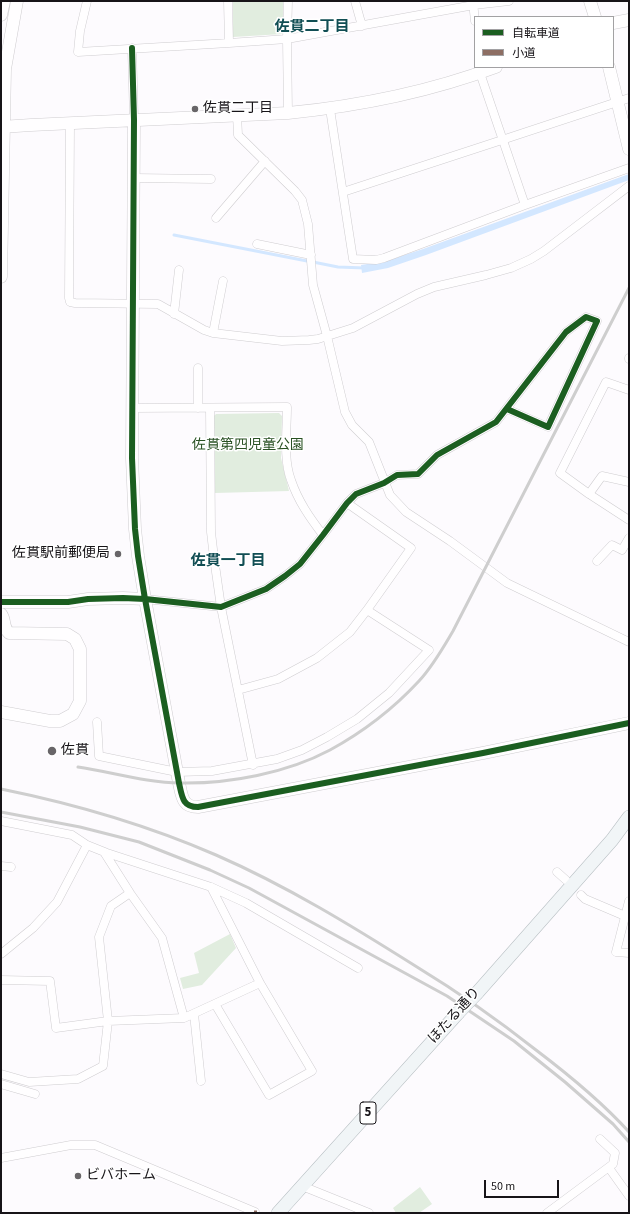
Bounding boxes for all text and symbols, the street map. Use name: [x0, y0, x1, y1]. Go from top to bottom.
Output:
legend: [474, 16, 614, 68]
district label: 佐貫二丁目: [275, 19, 349, 37]
text: 自転車道: [512, 25, 560, 42]
text: 小道: [512, 45, 536, 62]
place label: 佐貫二丁目: [203, 101, 273, 117]
marker: 佐貫二丁目: [190, 104, 200, 114]
park label: 佐貫第四児童公園: [192, 438, 304, 454]
place label: 佐貫駅前郵便局: [12, 546, 110, 562]
marker: 佐貫駅前郵便局: [113, 549, 123, 559]
district label: 佐貫一丁目: [191, 553, 265, 571]
place label: 佐貫: [61, 743, 89, 759]
marker: 佐貫: [46, 745, 58, 757]
street label: ほたる通り: [425, 984, 485, 1048]
road number: 5: [360, 1102, 376, 1124]
place label: ビバホーム: [86, 1168, 156, 1184]
marker: ビバホーム: [73, 1171, 83, 1181]
scale bar: [486, 1172, 561, 1198]
text: 50 m: [491, 1178, 515, 1195]

